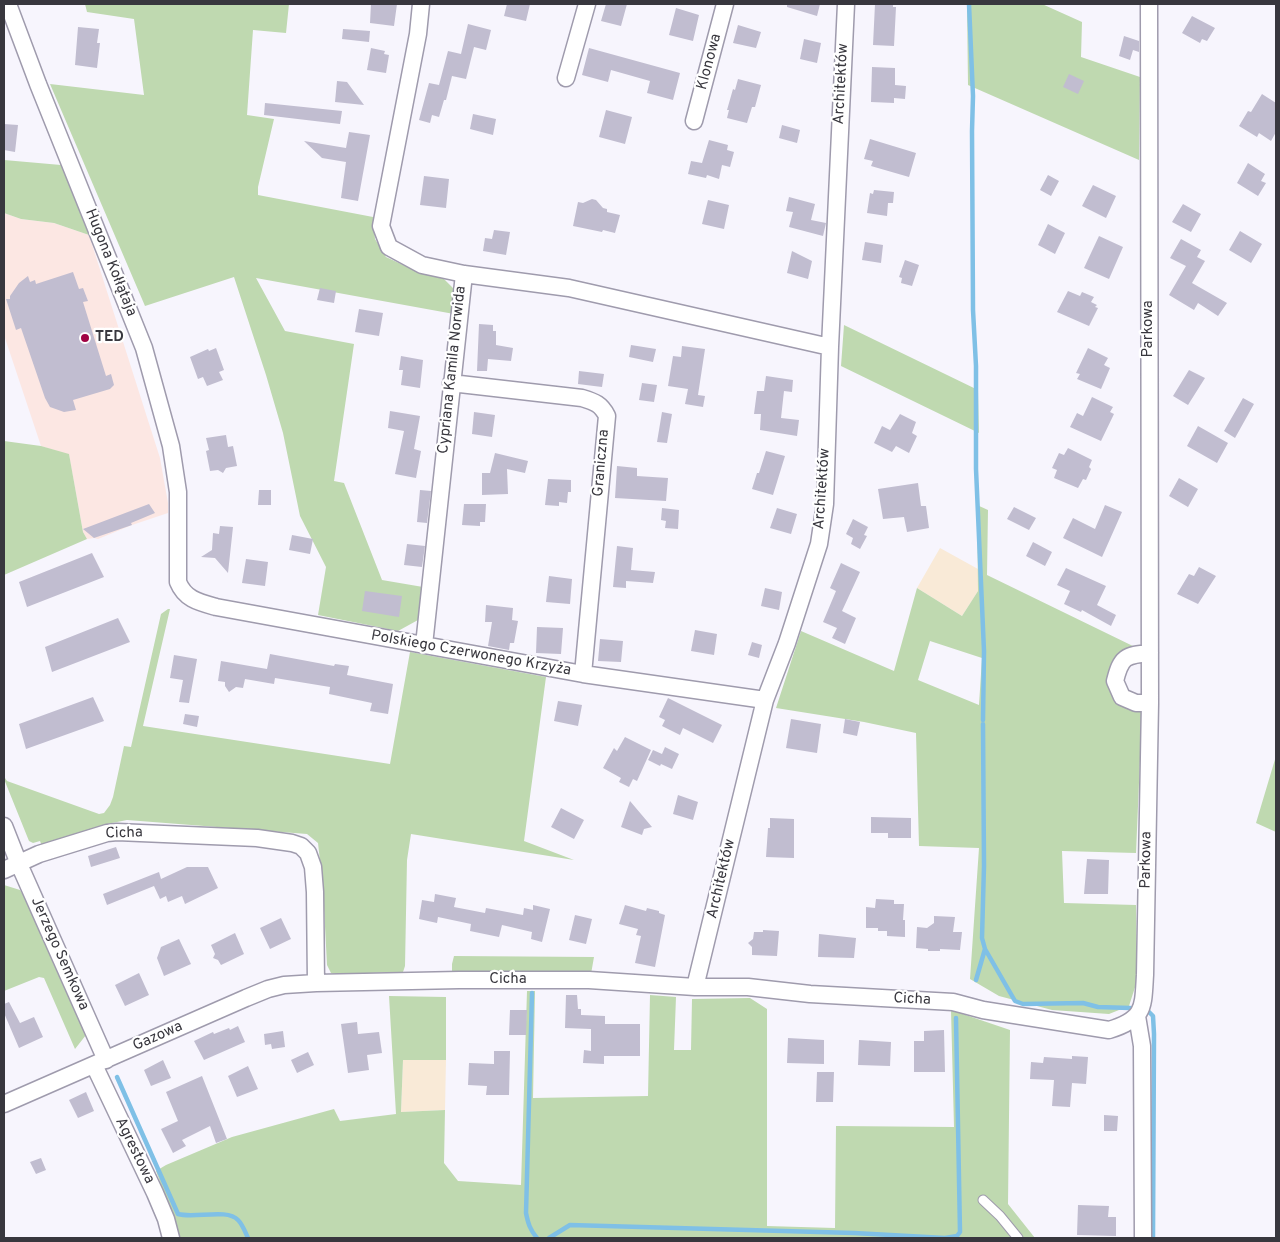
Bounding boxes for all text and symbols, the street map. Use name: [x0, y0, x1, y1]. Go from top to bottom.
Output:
street label: Klonowa: [694, 32, 726, 92]
street label: Architektów: [831, 43, 853, 125]
street label: Hugona Kołłątaja: [80, 207, 140, 319]
street label: Cypriana Kamila Norwida: [435, 285, 471, 455]
street label: Parkowa: [1140, 300, 1158, 358]
place label: TED: [95, 329, 124, 347]
marker: TED: [79, 332, 91, 344]
street label: Graniczna: [590, 429, 614, 497]
street label: Architektów: [811, 448, 835, 530]
street label: Polskiego Czerwonego Krzyża: [370, 628, 572, 680]
street label: Cicha: [105, 824, 143, 844]
street label: Parkowa: [1138, 831, 1156, 889]
street label: Architektów: [704, 837, 740, 921]
street label: Jerzego Semkowa: [26, 895, 92, 1013]
street label: Cicha: [489, 971, 527, 989]
street label: Cicha: [893, 990, 931, 1010]
street label: Gazowa: [130, 1018, 186, 1056]
street label: Agrestowa: [110, 1115, 158, 1187]

